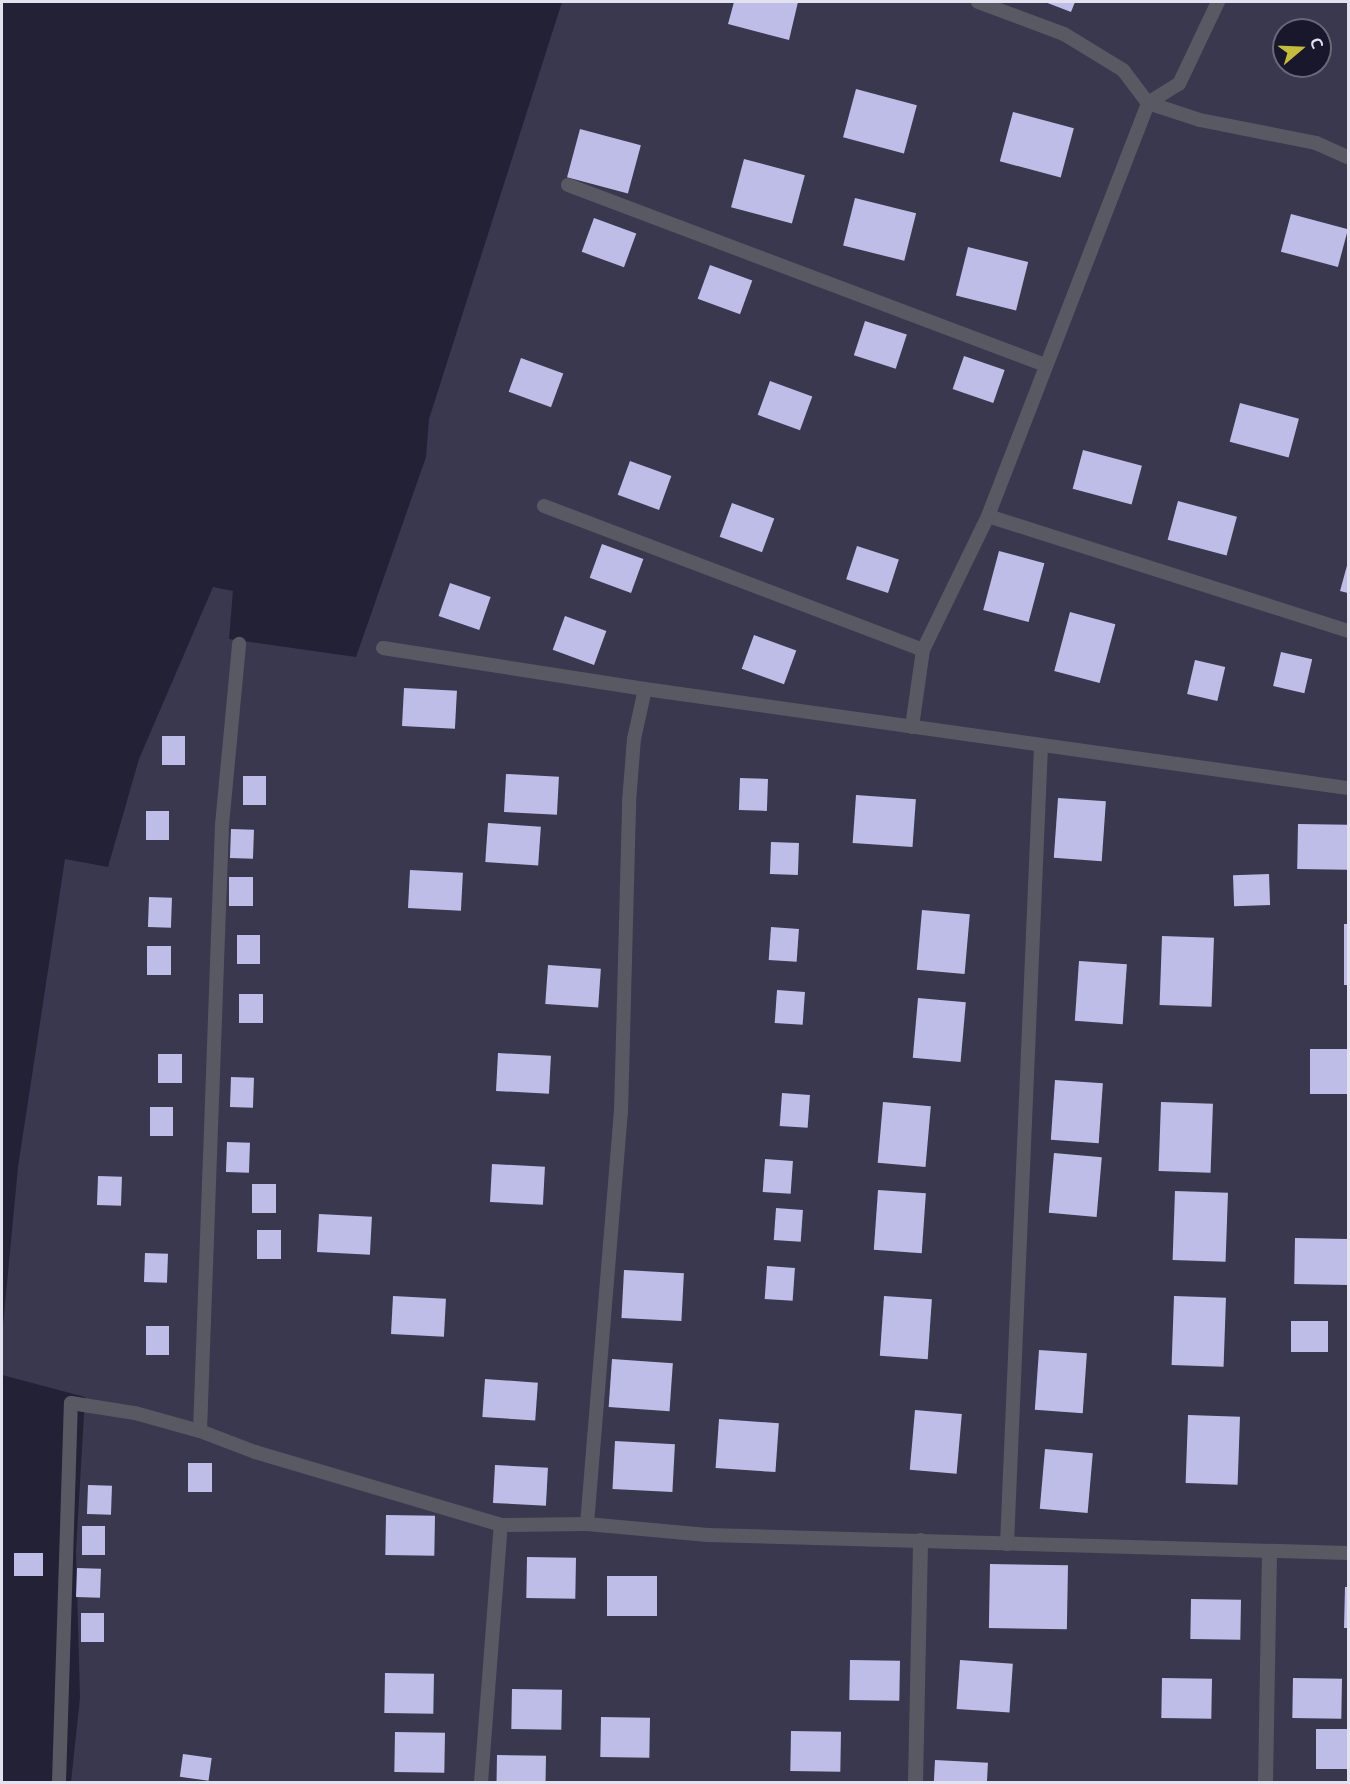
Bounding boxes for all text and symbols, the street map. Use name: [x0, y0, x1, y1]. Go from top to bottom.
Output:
north arrow: [1272, 18, 1332, 78]
text: С: [1307, 35, 1327, 51]

